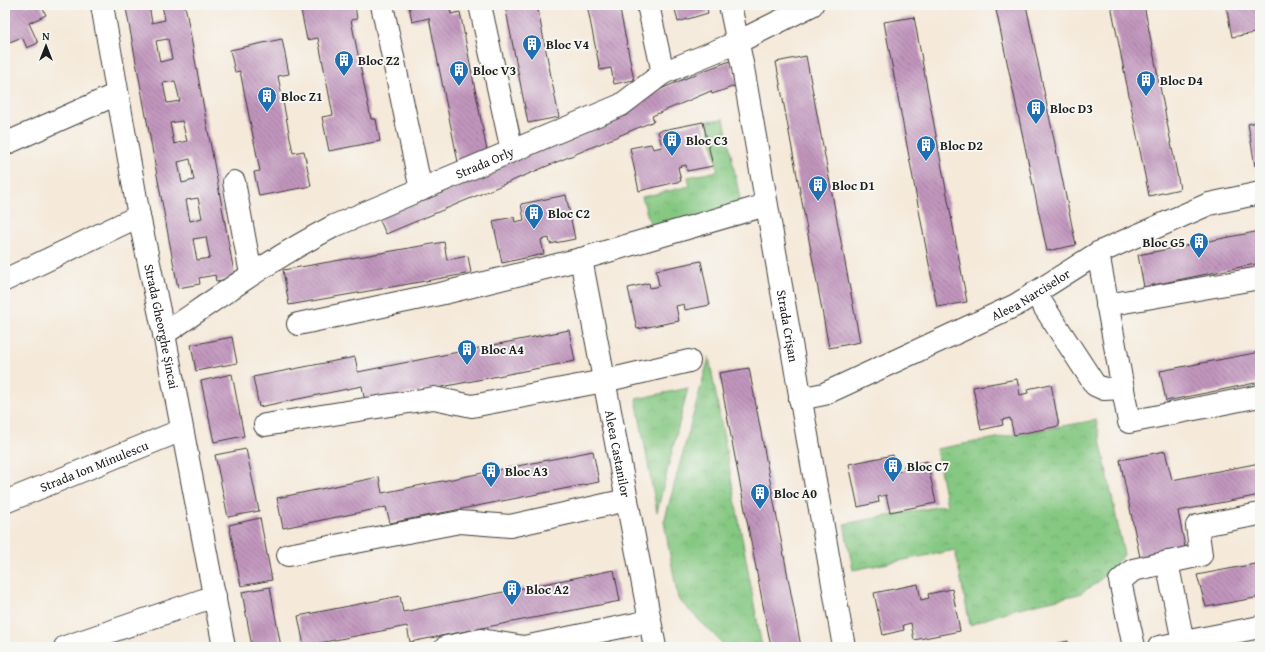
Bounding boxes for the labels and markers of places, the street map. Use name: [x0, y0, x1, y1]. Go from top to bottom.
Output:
building icon: Bloc V4: [521, 33, 543, 61]
place label: Bloc V4: [546, 35, 590, 54]
building icon: Bloc Z2: [333, 49, 355, 77]
place label: Bloc Z2: [358, 51, 400, 70]
building icon: Bloc V3: [448, 59, 470, 87]
place label: Bloc V3: [473, 61, 516, 80]
building icon: Bloc D4: [1135, 69, 1157, 97]
place label: Bloc D4: [1160, 71, 1203, 90]
building icon: Bloc Z1: [256, 85, 278, 113]
place label: Bloc Z1: [281, 87, 323, 106]
building icon: Bloc D3: [1025, 97, 1047, 125]
place label: Bloc D3: [1050, 99, 1093, 118]
building icon: Bloc C3: [661, 129, 683, 157]
place label: Bloc C3: [686, 131, 728, 150]
building icon: Bloc D2: [915, 134, 937, 162]
place label: Bloc D2: [940, 136, 983, 155]
building icon: Bloc D1: [807, 174, 829, 202]
place label: Bloc D1: [832, 176, 875, 195]
building icon: Bloc C2: [523, 202, 545, 230]
place label: Bloc C2: [548, 204, 590, 223]
building icon: Bloc G5: [1188, 231, 1210, 259]
place label: Bloc G5: [1143, 233, 1185, 252]
building icon: Bloc A4: [456, 338, 478, 366]
place label: Bloc A4: [481, 340, 524, 359]
building icon: Bloc C7: [882, 455, 904, 483]
place label: Bloc C7: [907, 457, 949, 476]
building icon: Bloc A3: [480, 460, 502, 488]
place label: Bloc A3: [505, 462, 548, 481]
building icon: Bloc A0: [749, 482, 771, 510]
place label: Bloc A0: [774, 484, 817, 503]
building icon: Bloc A2: [501, 578, 523, 606]
place label: Bloc A2: [526, 580, 569, 599]

